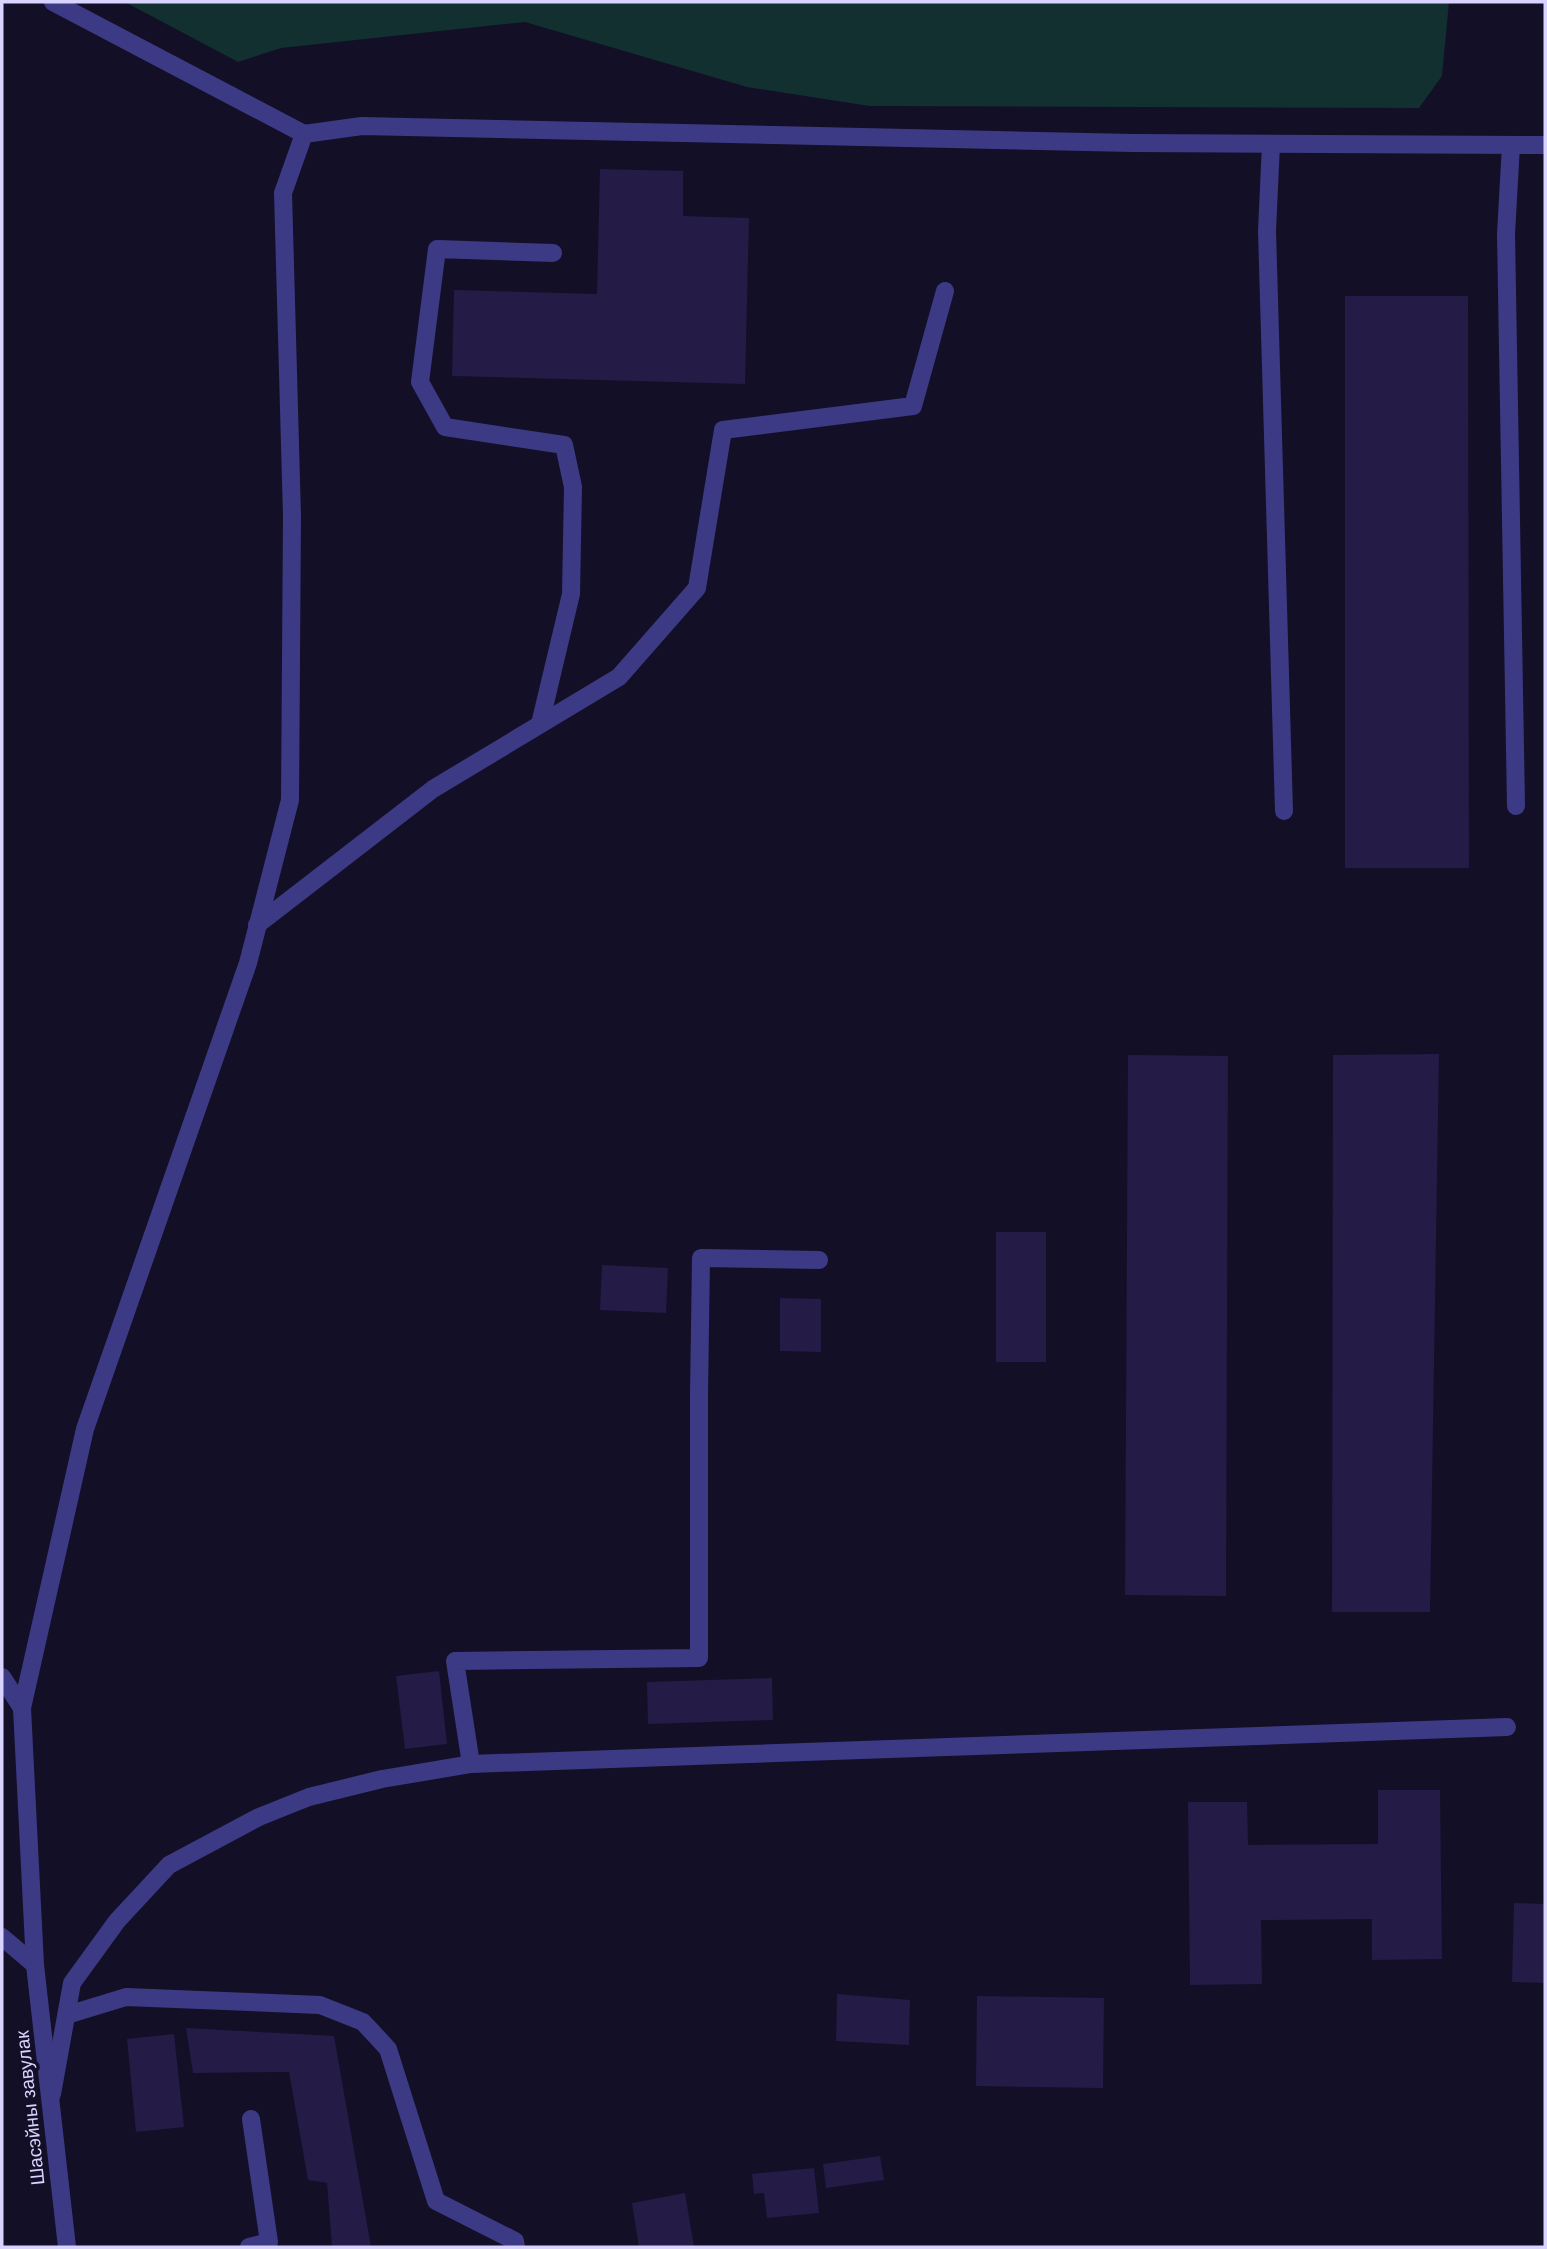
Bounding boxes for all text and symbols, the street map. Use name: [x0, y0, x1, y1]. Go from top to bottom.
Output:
street label: Шасэйны завулак: [11, 2029, 49, 2186]

